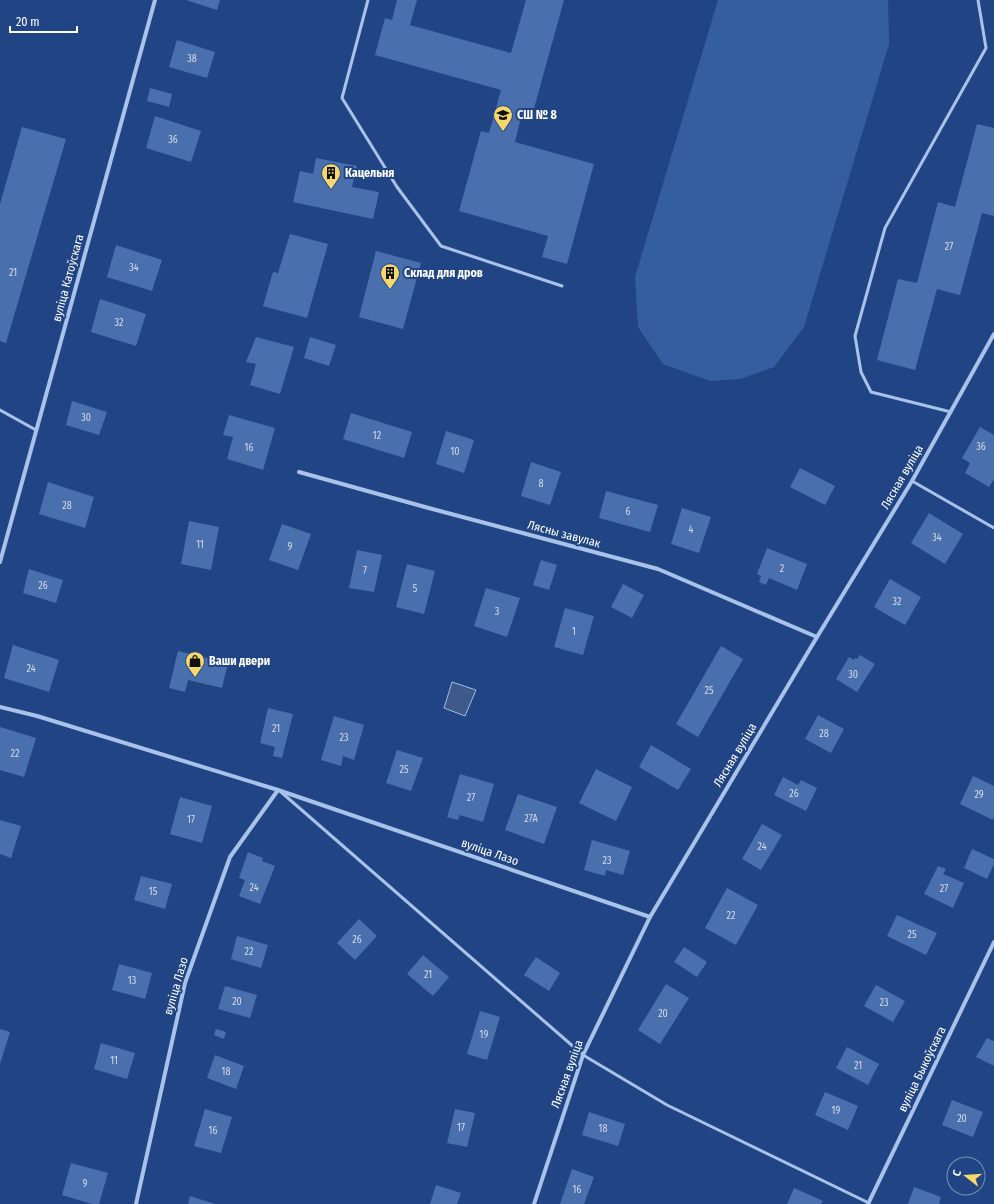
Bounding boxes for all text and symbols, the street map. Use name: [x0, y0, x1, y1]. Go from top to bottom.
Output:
scale bar: [10, 8, 77, 34]
text: 20 m: [16, 15, 40, 29]
house number: 38: [187, 53, 197, 65]
school or university icon: СШ № 8: [492, 104, 514, 132]
place label: СШ № 8: [517, 108, 557, 122]
house number: 36: [168, 134, 178, 146]
building icon: Кацельня: [320, 162, 342, 190]
place label: Кацельня: [345, 166, 394, 180]
street label: вуліца Катоўскага: [50, 233, 86, 323]
house number: 27: [945, 241, 953, 253]
house number: 34: [129, 262, 139, 274]
building icon: Склад для дров: [379, 262, 401, 290]
place label: Склад для дров: [404, 266, 483, 280]
house number: 21: [9, 267, 17, 279]
house number: 32: [115, 317, 124, 329]
house number: 30: [81, 412, 91, 424]
house number: 12: [373, 430, 382, 442]
house number: 36: [976, 441, 986, 453]
house number: 16: [245, 442, 253, 454]
street label: Лясная вуліца: [878, 442, 926, 512]
house number: 10: [450, 446, 460, 458]
house number: 8: [539, 478, 544, 490]
house number: 28: [62, 500, 72, 512]
house number: 6: [626, 506, 631, 518]
street label: Лясны завулак: [526, 518, 602, 551]
house number: 4: [689, 524, 694, 536]
house number: 34: [932, 532, 942, 544]
house number: 11: [196, 539, 204, 551]
house number: 9: [288, 541, 293, 553]
house number: 2: [780, 563, 785, 575]
house number: 7: [363, 565, 367, 577]
house number: 26: [38, 580, 48, 592]
house number: 5: [413, 583, 418, 595]
house number: 32: [893, 596, 902, 608]
house number: 3: [495, 606, 500, 618]
house number: 1: [572, 626, 576, 638]
shop icon: Ваши двери: [184, 650, 206, 678]
place label: Ваши двери: [209, 654, 270, 668]
house number: 24: [26, 663, 36, 675]
house number: 30: [848, 669, 858, 681]
house number: 25: [705, 685, 714, 697]
street label: Лясная вуліца: [711, 721, 760, 789]
house number: 21: [272, 723, 280, 735]
house number: 28: [819, 728, 829, 740]
house number: 23: [340, 732, 349, 744]
house number: 22: [11, 748, 20, 760]
house number: 25: [400, 764, 409, 776]
house number: 26: [789, 788, 799, 800]
house number: 29: [974, 789, 984, 801]
house number: 27: [467, 792, 475, 804]
house number: 27А: [524, 813, 538, 825]
house number: 17: [187, 814, 195, 826]
street label: вуліца Лазо: [459, 836, 521, 868]
house number: 24: [757, 841, 767, 853]
house number: 23: [603, 855, 612, 867]
house number: 24: [249, 882, 259, 894]
house number: 27: [940, 883, 948, 895]
house number: 15: [149, 886, 158, 898]
house number: 22: [727, 910, 736, 922]
house number: 25: [908, 929, 917, 941]
house number: 26: [352, 934, 362, 946]
house number: 22: [245, 946, 254, 958]
street label: вуліца Лазо: [161, 955, 191, 1017]
house number: 21: [424, 969, 432, 981]
house number: 13: [128, 975, 137, 987]
house number: 20: [232, 996, 242, 1008]
house number: 23: [880, 997, 889, 1009]
house number: 20: [658, 1008, 668, 1020]
street label: вуліца Быкоўскага: [895, 1024, 949, 1114]
house number: 19: [480, 1029, 489, 1041]
street label: Лясная вуліца: [548, 1038, 586, 1110]
house number: 11: [110, 1055, 118, 1067]
house number: 21: [854, 1060, 862, 1072]
house number: 18: [222, 1066, 230, 1078]
house number: 19: [832, 1105, 841, 1117]
house number: 20: [957, 1113, 967, 1125]
house number: 17: [457, 1122, 465, 1134]
house number: 18: [599, 1123, 607, 1135]
house number: 16: [209, 1125, 217, 1137]
north arrow: [946, 1156, 986, 1196]
text: С: [950, 1168, 964, 1178]
house number: 9: [83, 1178, 88, 1190]
house number: 16: [573, 1184, 581, 1196]

